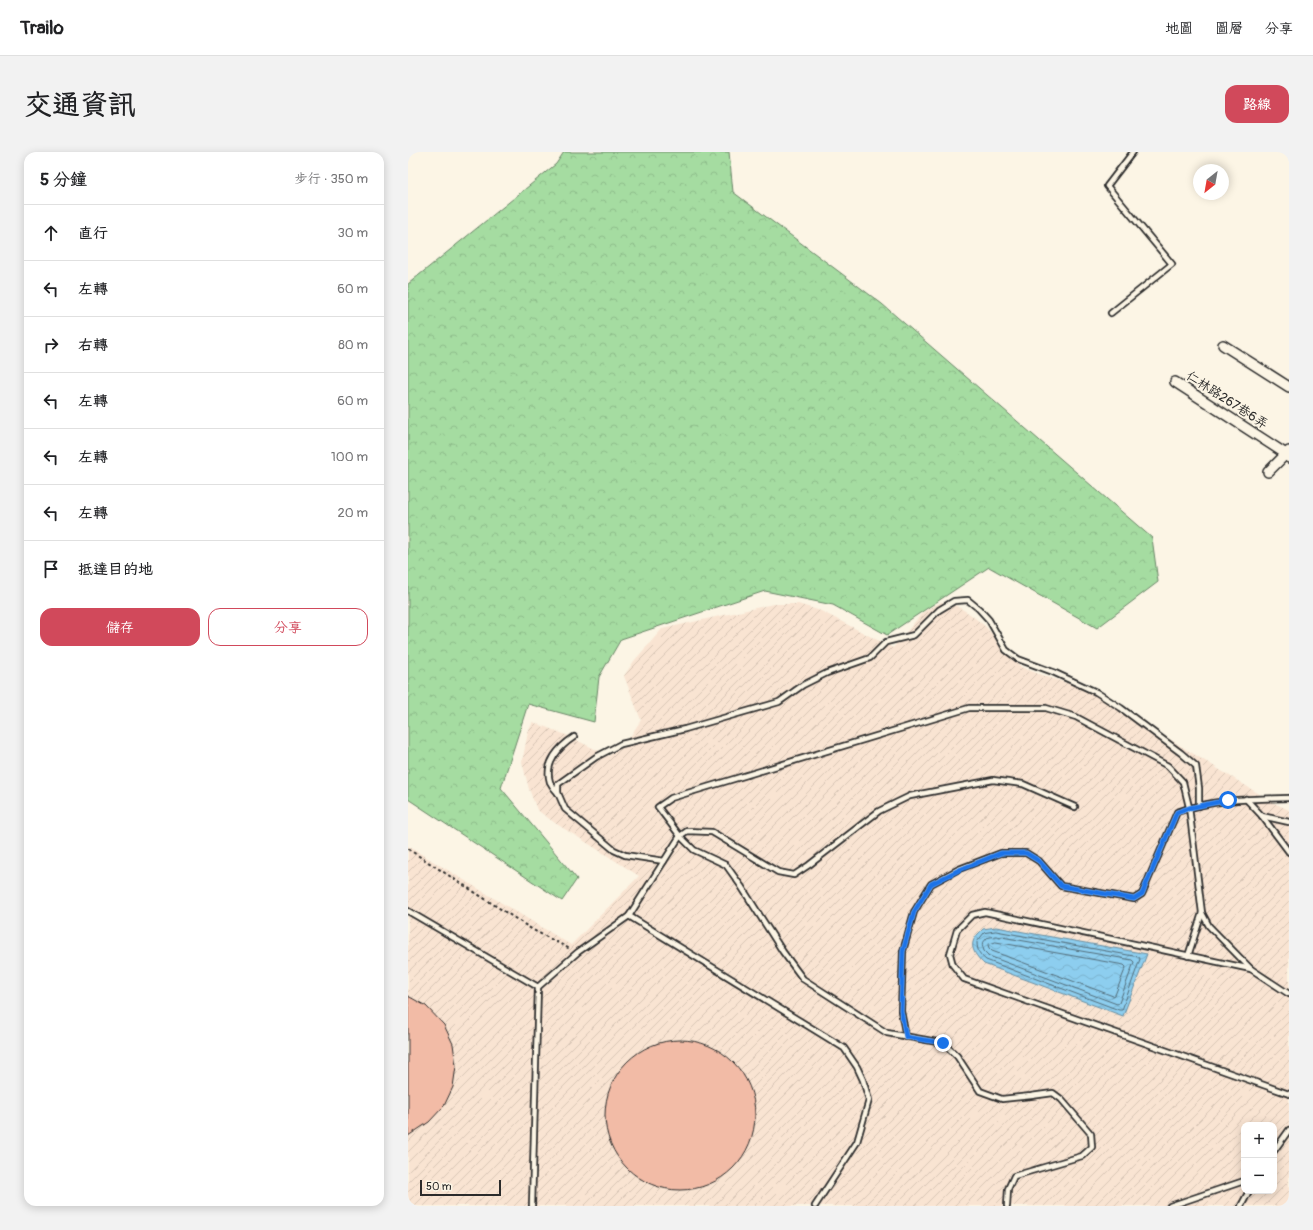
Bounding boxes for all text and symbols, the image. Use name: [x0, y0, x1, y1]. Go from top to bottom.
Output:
text: Trailo: [20, 16, 64, 40]
text: 地圖: [1165, 20, 1193, 37]
text: 圖層: [1215, 20, 1243, 37]
text: 分享: [1265, 20, 1293, 37]
button: 路線: [1225, 85, 1289, 123]
text: 交通資訊: [24, 88, 136, 123]
north arrow: [1193, 164, 1229, 200]
text: 5 分鐘: [40, 169, 87, 190]
text: 步行 · 350 m: [295, 171, 368, 187]
icon: ahead: [40, 222, 62, 244]
text: 直行: [78, 224, 108, 243]
text: 30 m: [338, 225, 368, 241]
icon: left: [40, 278, 62, 300]
text: 左轉: [78, 280, 108, 299]
text: 60 m: [337, 281, 368, 297]
icon: right: [40, 334, 62, 356]
text: 右轉: [78, 336, 108, 355]
text: 80 m: [338, 337, 368, 353]
street label: 仁林路267巷6弄: [1183, 368, 1271, 432]
icon: left: [40, 390, 62, 412]
text: 左轉: [78, 392, 108, 411]
text: 60 m: [337, 393, 368, 409]
icon: left: [40, 446, 62, 468]
text: 左轉: [78, 448, 108, 467]
text: 100 m: [331, 449, 368, 465]
icon: left: [40, 502, 62, 524]
text: 左轉: [78, 504, 108, 523]
text: 20 m: [337, 505, 368, 521]
icon: arrive: [40, 558, 62, 580]
text: 抵達目的地: [78, 560, 153, 579]
button: 儲存: [40, 608, 200, 646]
button: 分享: [208, 608, 368, 646]
route start: [1219, 791, 1237, 809]
route end: [934, 1034, 952, 1052]
map controls: [1241, 1122, 1277, 1194]
button: +: [1241, 1122, 1277, 1158]
button: −: [1241, 1158, 1277, 1194]
scale bar: [420, 1178, 501, 1197]
text: 50 m: [426, 1180, 452, 1193]

